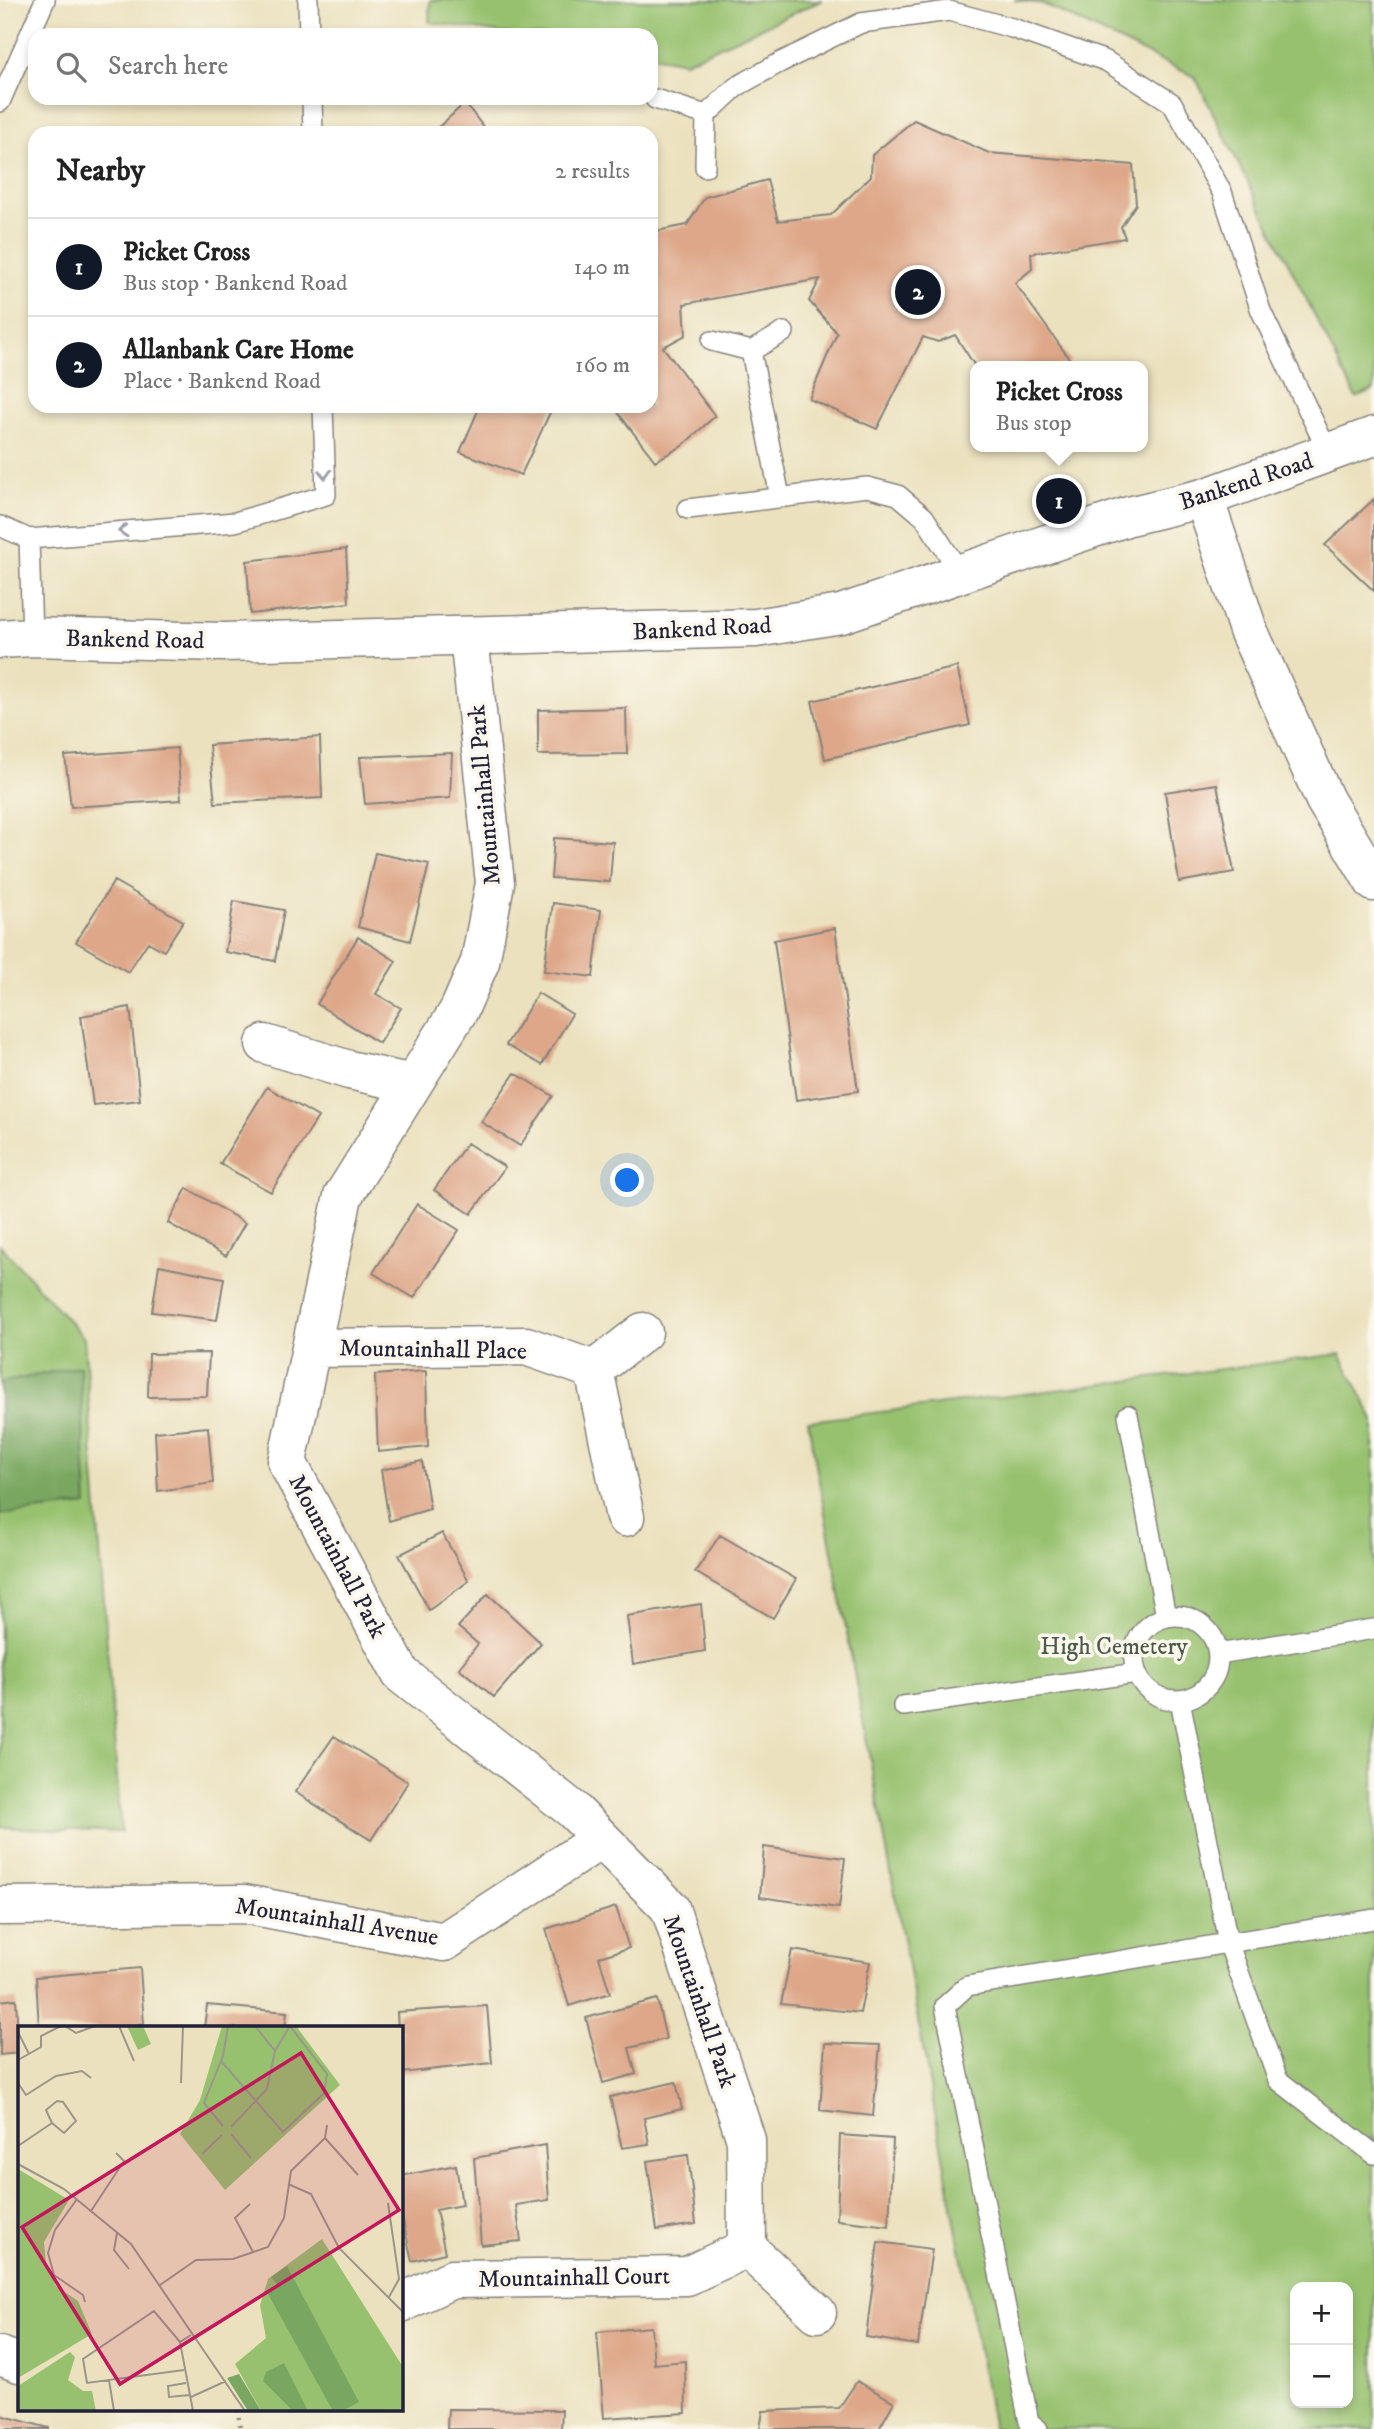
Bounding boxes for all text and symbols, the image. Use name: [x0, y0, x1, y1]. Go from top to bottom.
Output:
search box: [28, 28, 658, 105]
icon: search: [52, 48, 90, 86]
text: Search here: [108, 50, 228, 83]
text: Nearby: [56, 153, 145, 190]
text: 2 results: [555, 157, 630, 186]
text: Picket Cross: [123, 236, 250, 269]
text: 1: [75, 253, 83, 282]
text: 140 m: [574, 253, 630, 282]
pin: 2: [895, 266, 941, 318]
text: Bus stop · Bankend Road: [123, 269, 348, 298]
text: Allanbank Care Home: [123, 334, 354, 367]
text: 2: [73, 351, 85, 380]
text: 160 m: [575, 351, 630, 380]
popup: [970, 361, 1148, 452]
text: Place · Bankend Road: [123, 367, 321, 396]
text: Picket Cross: [995, 376, 1123, 409]
text: Bus stop: [995, 409, 1071, 438]
street label: Bankend Road: [1176, 446, 1317, 518]
one-way arrow: [317, 469, 333, 480]
pin: 1: [1036, 475, 1082, 527]
one-way arrow: [117, 523, 128, 538]
street label: Bankend Road: [632, 610, 772, 648]
street label: Bankend Road: [65, 624, 205, 656]
street label: Mountainhall Park: [462, 703, 508, 886]
your location: [610, 1163, 644, 1197]
street label: Mountainhall Place: [339, 1333, 527, 1367]
street label: Mountainhall Park: [281, 1469, 393, 1644]
park label: High Cemetery: [1040, 1632, 1188, 1662]
street label: Mountainhall Avenue: [233, 1891, 441, 1953]
street label: Mountainhall Park: [655, 1911, 743, 2092]
inset map: [18, 2026, 402, 2412]
street label: Mountainhall Court: [478, 2261, 671, 2295]
map controls: [1290, 2282, 1353, 2408]
button: +: [1290, 2282, 1353, 2345]
button: −: [1290, 2345, 1353, 2408]

